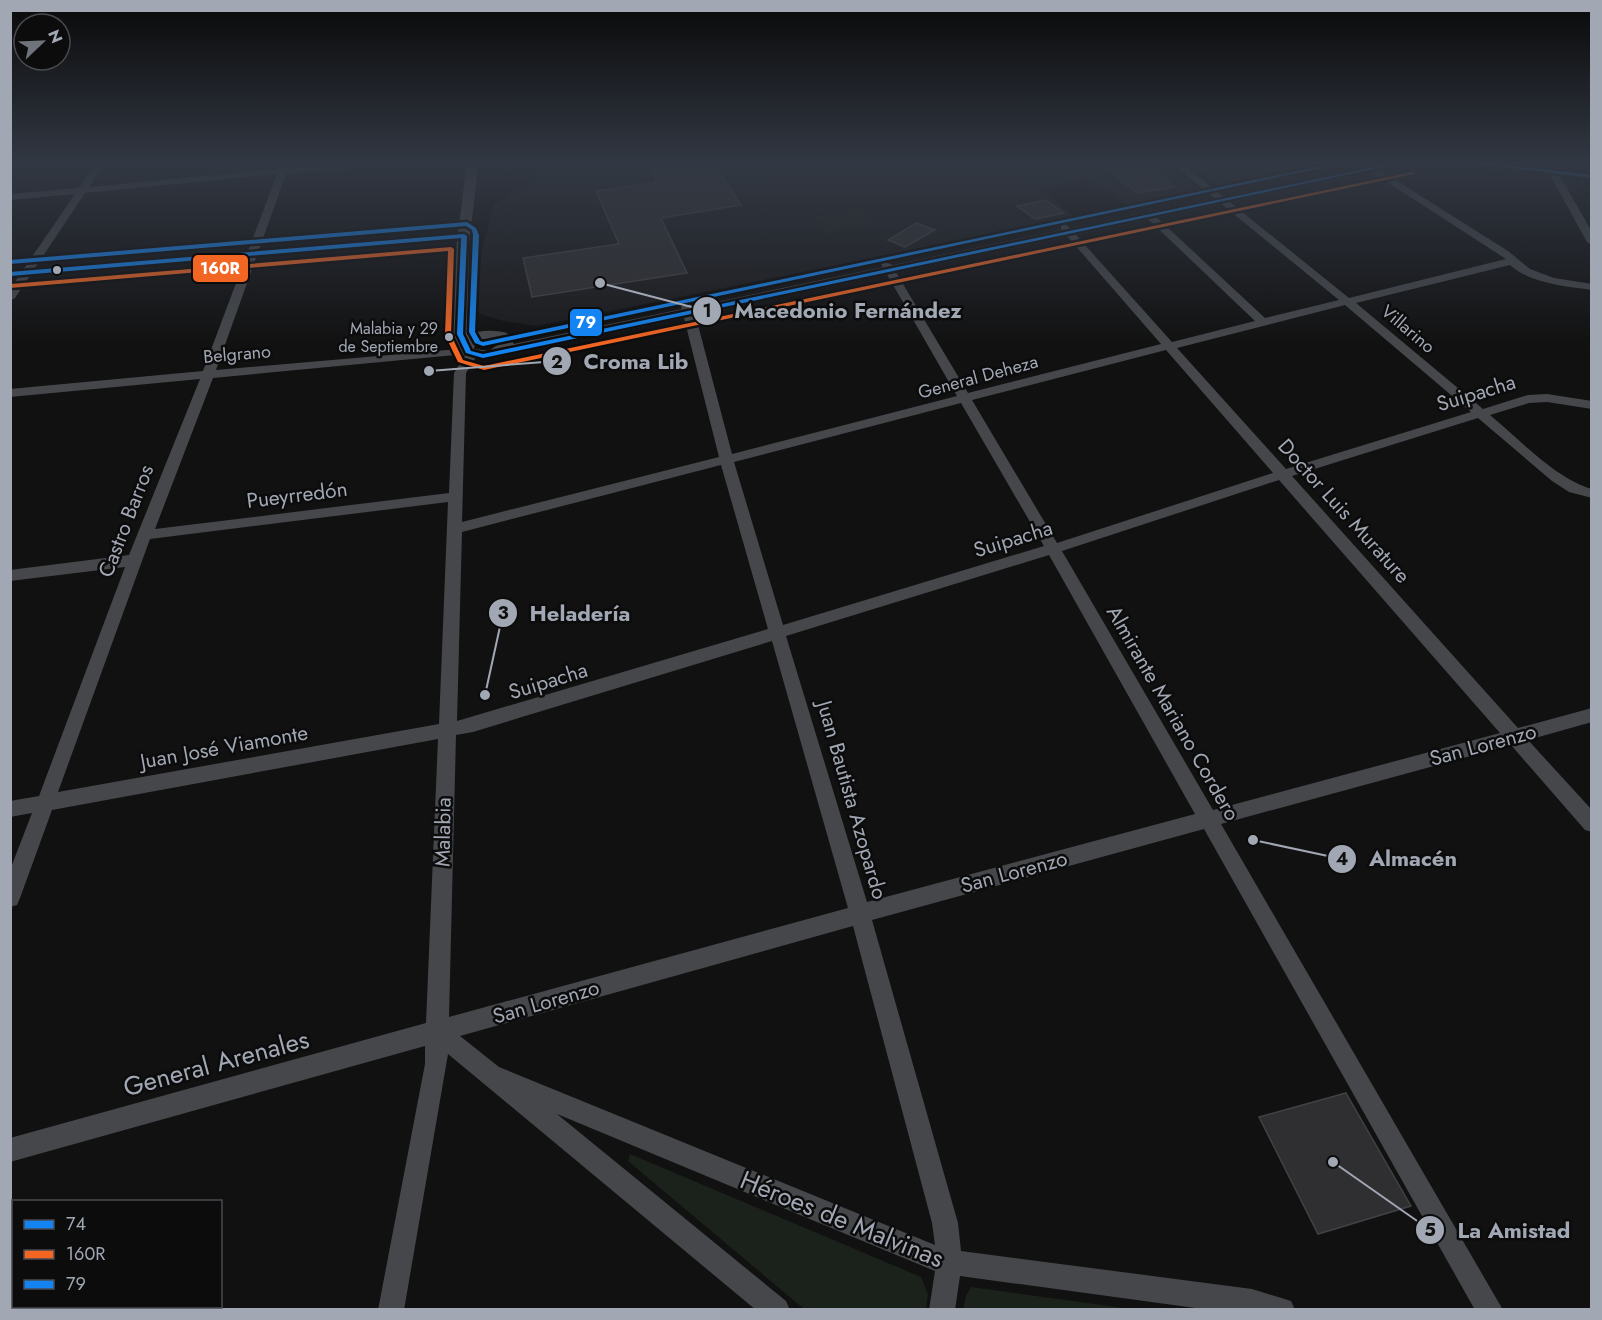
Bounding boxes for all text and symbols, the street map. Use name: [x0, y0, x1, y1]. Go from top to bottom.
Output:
north arrow: [12, 12, 72, 72]
text: N: [42, 26, 68, 47]
line badge: 160R: [192, 254, 249, 283]
text: 160R: [200, 257, 241, 280]
unlabelled marker: [51, 264, 63, 276]
callout: Macedonio Fernández: [692, 291, 974, 331]
text: Macedonio Fernández: [734, 294, 962, 326]
text: 1: [702, 298, 712, 324]
street label: Villarino: [1375, 299, 1441, 360]
line badge: 79: [569, 308, 603, 337]
text: 79: [576, 311, 596, 334]
place label: Malabia y 29 de Septiembre: [338, 317, 438, 358]
marker: Malabia y 29 de Septiembre: [443, 331, 455, 343]
street label: Belgrano: [202, 338, 272, 370]
callout: Croma Lib: [542, 341, 701, 381]
text: Croma Lib: [584, 345, 688, 377]
street label: General Deheza: [915, 348, 1041, 406]
text: 2: [551, 349, 563, 375]
street label: Suipacha: [1433, 367, 1519, 419]
street label: Doctor Luis Murature: [1271, 432, 1417, 590]
street label: Castro Barros: [91, 460, 161, 582]
street label: Pueyrredón: [245, 474, 349, 516]
street label: Suipacha: [970, 513, 1056, 565]
callout: Heladería: [488, 593, 643, 633]
text: Heladería: [530, 597, 630, 629]
text: 3: [497, 600, 509, 626]
street label: Almirante Mariano Cordero: [1099, 600, 1247, 826]
street label: Suipacha: [505, 655, 591, 707]
street label: Juan Bautista Azopardo: [808, 694, 895, 903]
street label: San Lorenzo: [1426, 716, 1540, 774]
street label: Juan José Viamonte: [135, 717, 310, 777]
street label: Malabia: [427, 797, 459, 867]
callout: Almacén: [1327, 839, 1469, 879]
text: Almacén: [1368, 842, 1457, 874]
street label: San Lorenzo: [957, 843, 1071, 901]
text: 4: [1336, 846, 1348, 872]
street label: San Lorenzo: [489, 973, 603, 1031]
street label: General Arenales: [119, 1020, 313, 1106]
street label: Héroes de Malvinas: [734, 1161, 950, 1277]
legend: [12, 1200, 222, 1308]
callout: La Amistad: [1415, 1210, 1582, 1250]
text: 74: [66, 1211, 86, 1237]
text: La Amistad: [1458, 1214, 1570, 1246]
text: 5: [1424, 1217, 1436, 1243]
text: 160R: [66, 1241, 105, 1267]
text: 79: [66, 1271, 86, 1297]

